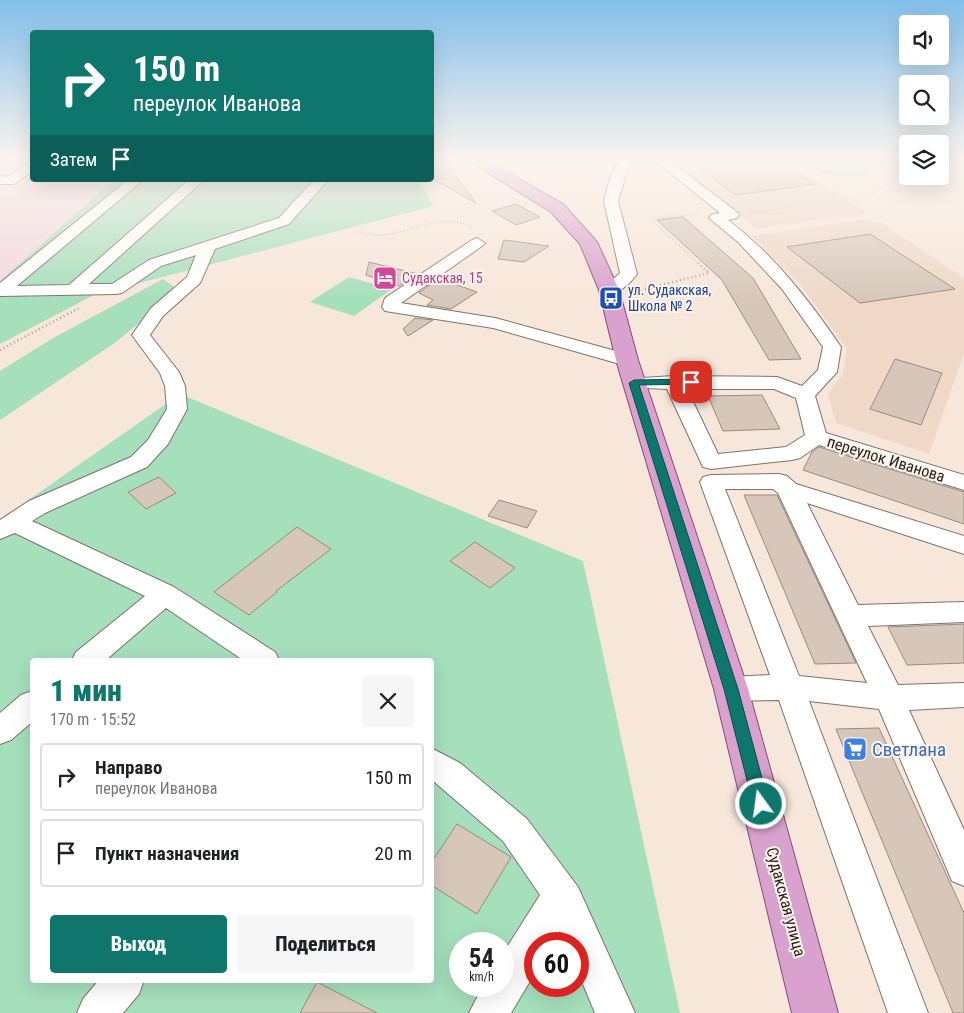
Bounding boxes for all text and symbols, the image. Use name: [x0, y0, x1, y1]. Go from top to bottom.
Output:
map controls: [899, 15, 949, 185]
button: sound: [899, 15, 949, 65]
text: 150 m: [133, 49, 220, 90]
icon: right: [50, 50, 115, 115]
button: search: [899, 75, 949, 125]
text: переулок Иванова: [133, 91, 301, 116]
button: layers: [899, 135, 949, 185]
icon: arrive: [107, 145, 135, 173]
text: Затем: [50, 148, 97, 171]
hotel icon: Судакская, 15: [372, 265, 398, 291]
place label: Судакская, 15: [402, 270, 483, 286]
place label: ул. Судакская, Школа № 2: [628, 282, 711, 314]
bus stop icon: ул. Судакская, Школа № 2: [598, 285, 624, 311]
pin: [670, 361, 712, 403]
icon: arrive: [677, 368, 705, 396]
street label: переулок Иванова: [825, 432, 947, 486]
text: 1 мин: [50, 673, 122, 708]
button: close: [362, 675, 414, 727]
text: 170 m · 15:52: [50, 710, 136, 729]
supermarket icon: Светлана: [842, 736, 868, 762]
place label: Светлана: [872, 738, 946, 761]
text: Направо: [95, 756, 162, 779]
icon: right: [52, 763, 80, 791]
text: 150 m: [365, 766, 412, 789]
position arrow: [734, 777, 786, 829]
text: переулок Иванова: [95, 779, 217, 798]
icon: arrive: [52, 839, 80, 867]
text: Пункт назначения: [95, 842, 239, 865]
text: 20 m: [375, 842, 412, 865]
street label: Судакская улица: [762, 845, 810, 959]
button: Выход: [50, 915, 227, 973]
button: Поделиться: [237, 915, 414, 973]
speed limit sign: 60: [524, 932, 589, 997]
text: 54: [469, 944, 494, 973]
text: km/h: [469, 970, 494, 984]

